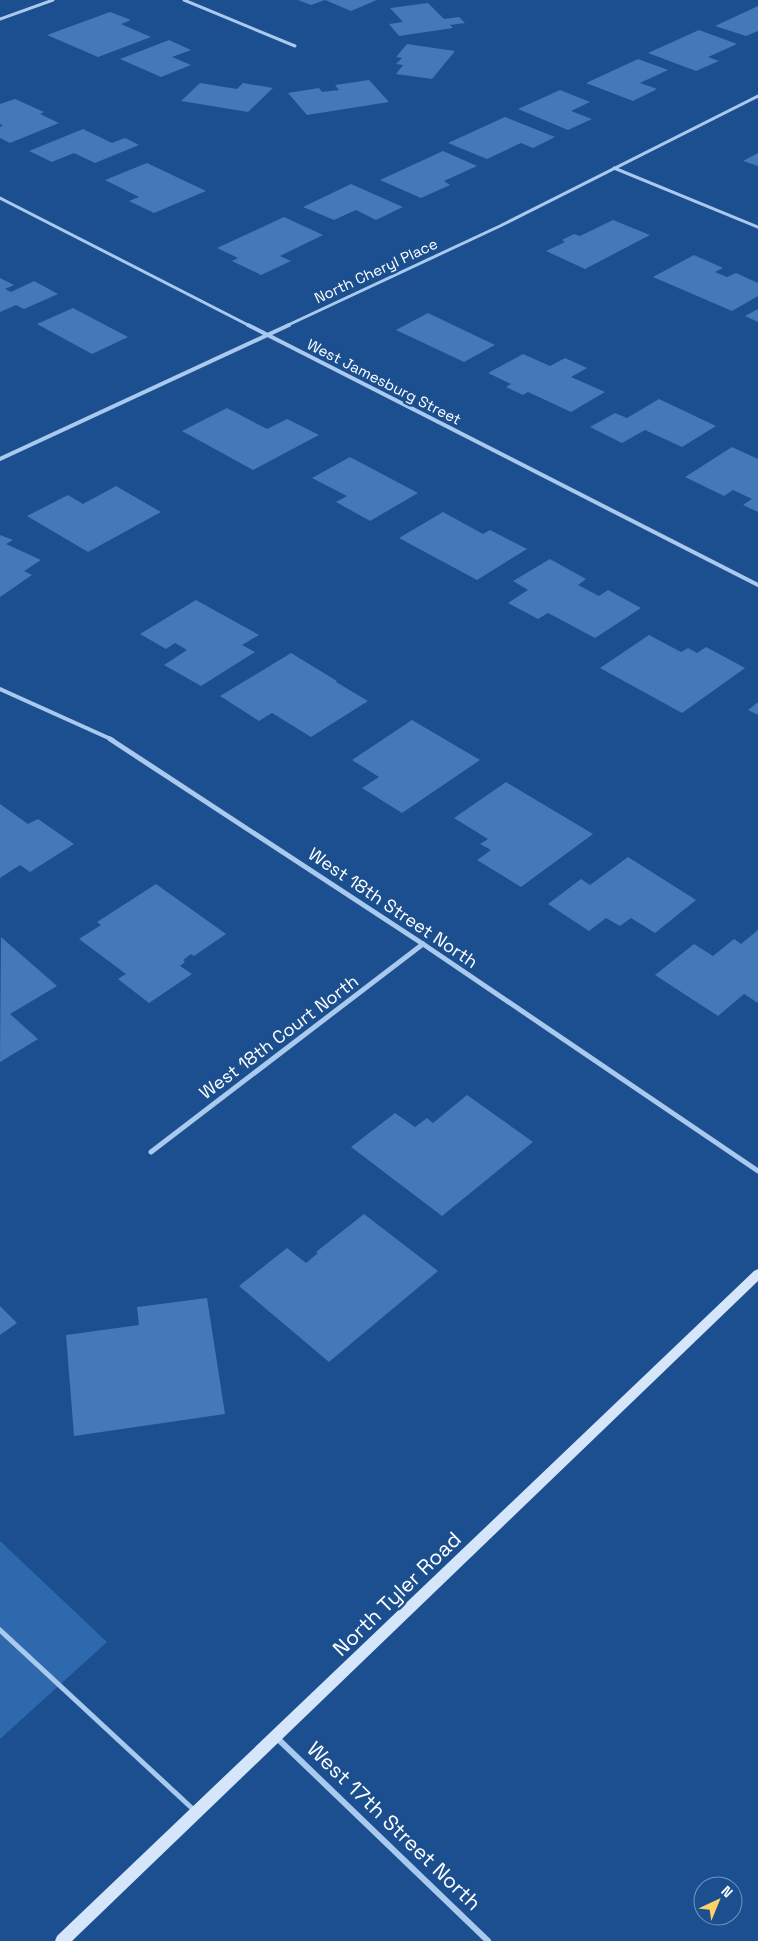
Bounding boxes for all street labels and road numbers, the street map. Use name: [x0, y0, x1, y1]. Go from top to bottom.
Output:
street label: North Cheryl Place: [311, 234, 441, 307]
street label: West Jamesburg Street: [304, 334, 465, 429]
street label: West 18th Street North: [304, 842, 483, 973]
street label: West 18th Court North: [194, 969, 363, 1104]
street label: North Tyler Road: [327, 1525, 467, 1662]
street label: West 17th Street North: [302, 1735, 487, 1916]

